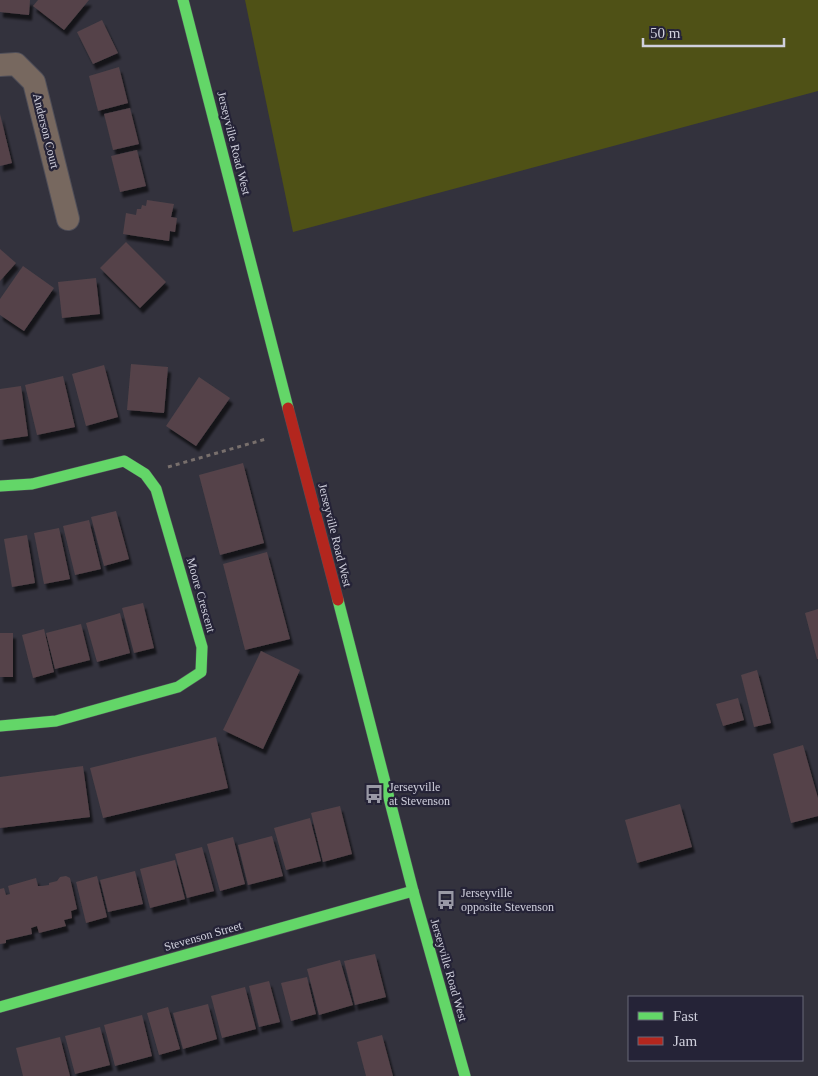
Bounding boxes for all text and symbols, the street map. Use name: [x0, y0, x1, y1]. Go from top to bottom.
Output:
scale bar: [643, 15, 784, 47]
text: 50 m: [650, 25, 681, 41]
street label: Jerseyville Road West: [214, 90, 254, 197]
street label: Anderson Court: [30, 92, 62, 171]
street label: Jerseyville Road West: [315, 482, 355, 589]
street label: Moore Crescent: [184, 556, 219, 635]
place label: Jerseyville at Stevenson: [389, 780, 450, 808]
bus stop icon: Jerseyville at Stevenson: [363, 783, 385, 805]
place label: Jerseyville opposite Stevenson: [461, 886, 554, 914]
bus stop icon: Jerseyville opposite Stevenson: [435, 889, 457, 911]
street label: Jerseyville Road West: [428, 917, 471, 1024]
street label: Stevenson Street: [162, 918, 244, 954]
legend: [628, 996, 803, 1061]
text: Fast: [673, 1008, 699, 1024]
text: Jam: [673, 1033, 697, 1049]

